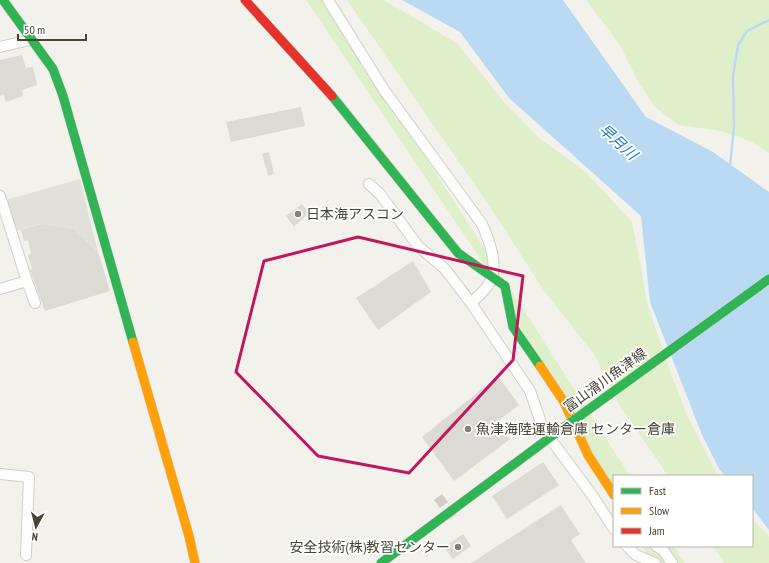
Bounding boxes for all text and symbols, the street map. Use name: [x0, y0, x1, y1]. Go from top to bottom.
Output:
scale bar: [18, 16, 86, 42]
text: 50 m: [24, 22, 45, 37]
water label: 早月川: [595, 120, 643, 165]
place label: 日本海アスコン: [306, 205, 404, 223]
marker: 日本海アスコン: [293, 209, 303, 219]
street label: 富山滑川魚津線: [560, 344, 650, 416]
place label: 魚津海陸運輸倉庫 センター倉庫: [476, 420, 675, 438]
marker: 魚津海陸運輸倉庫 センター倉庫: [463, 424, 473, 434]
legend: [613, 475, 753, 547]
text: Fast: [649, 483, 667, 498]
text: Slow: [649, 503, 670, 518]
north arrow: [16, 507, 56, 547]
text: Jam: [648, 523, 665, 538]
text: N: [31, 530, 39, 544]
place label: 安全技術(株)教習センター: [289, 538, 450, 556]
marker: 安全技術(株)教習センター: [453, 542, 463, 552]

